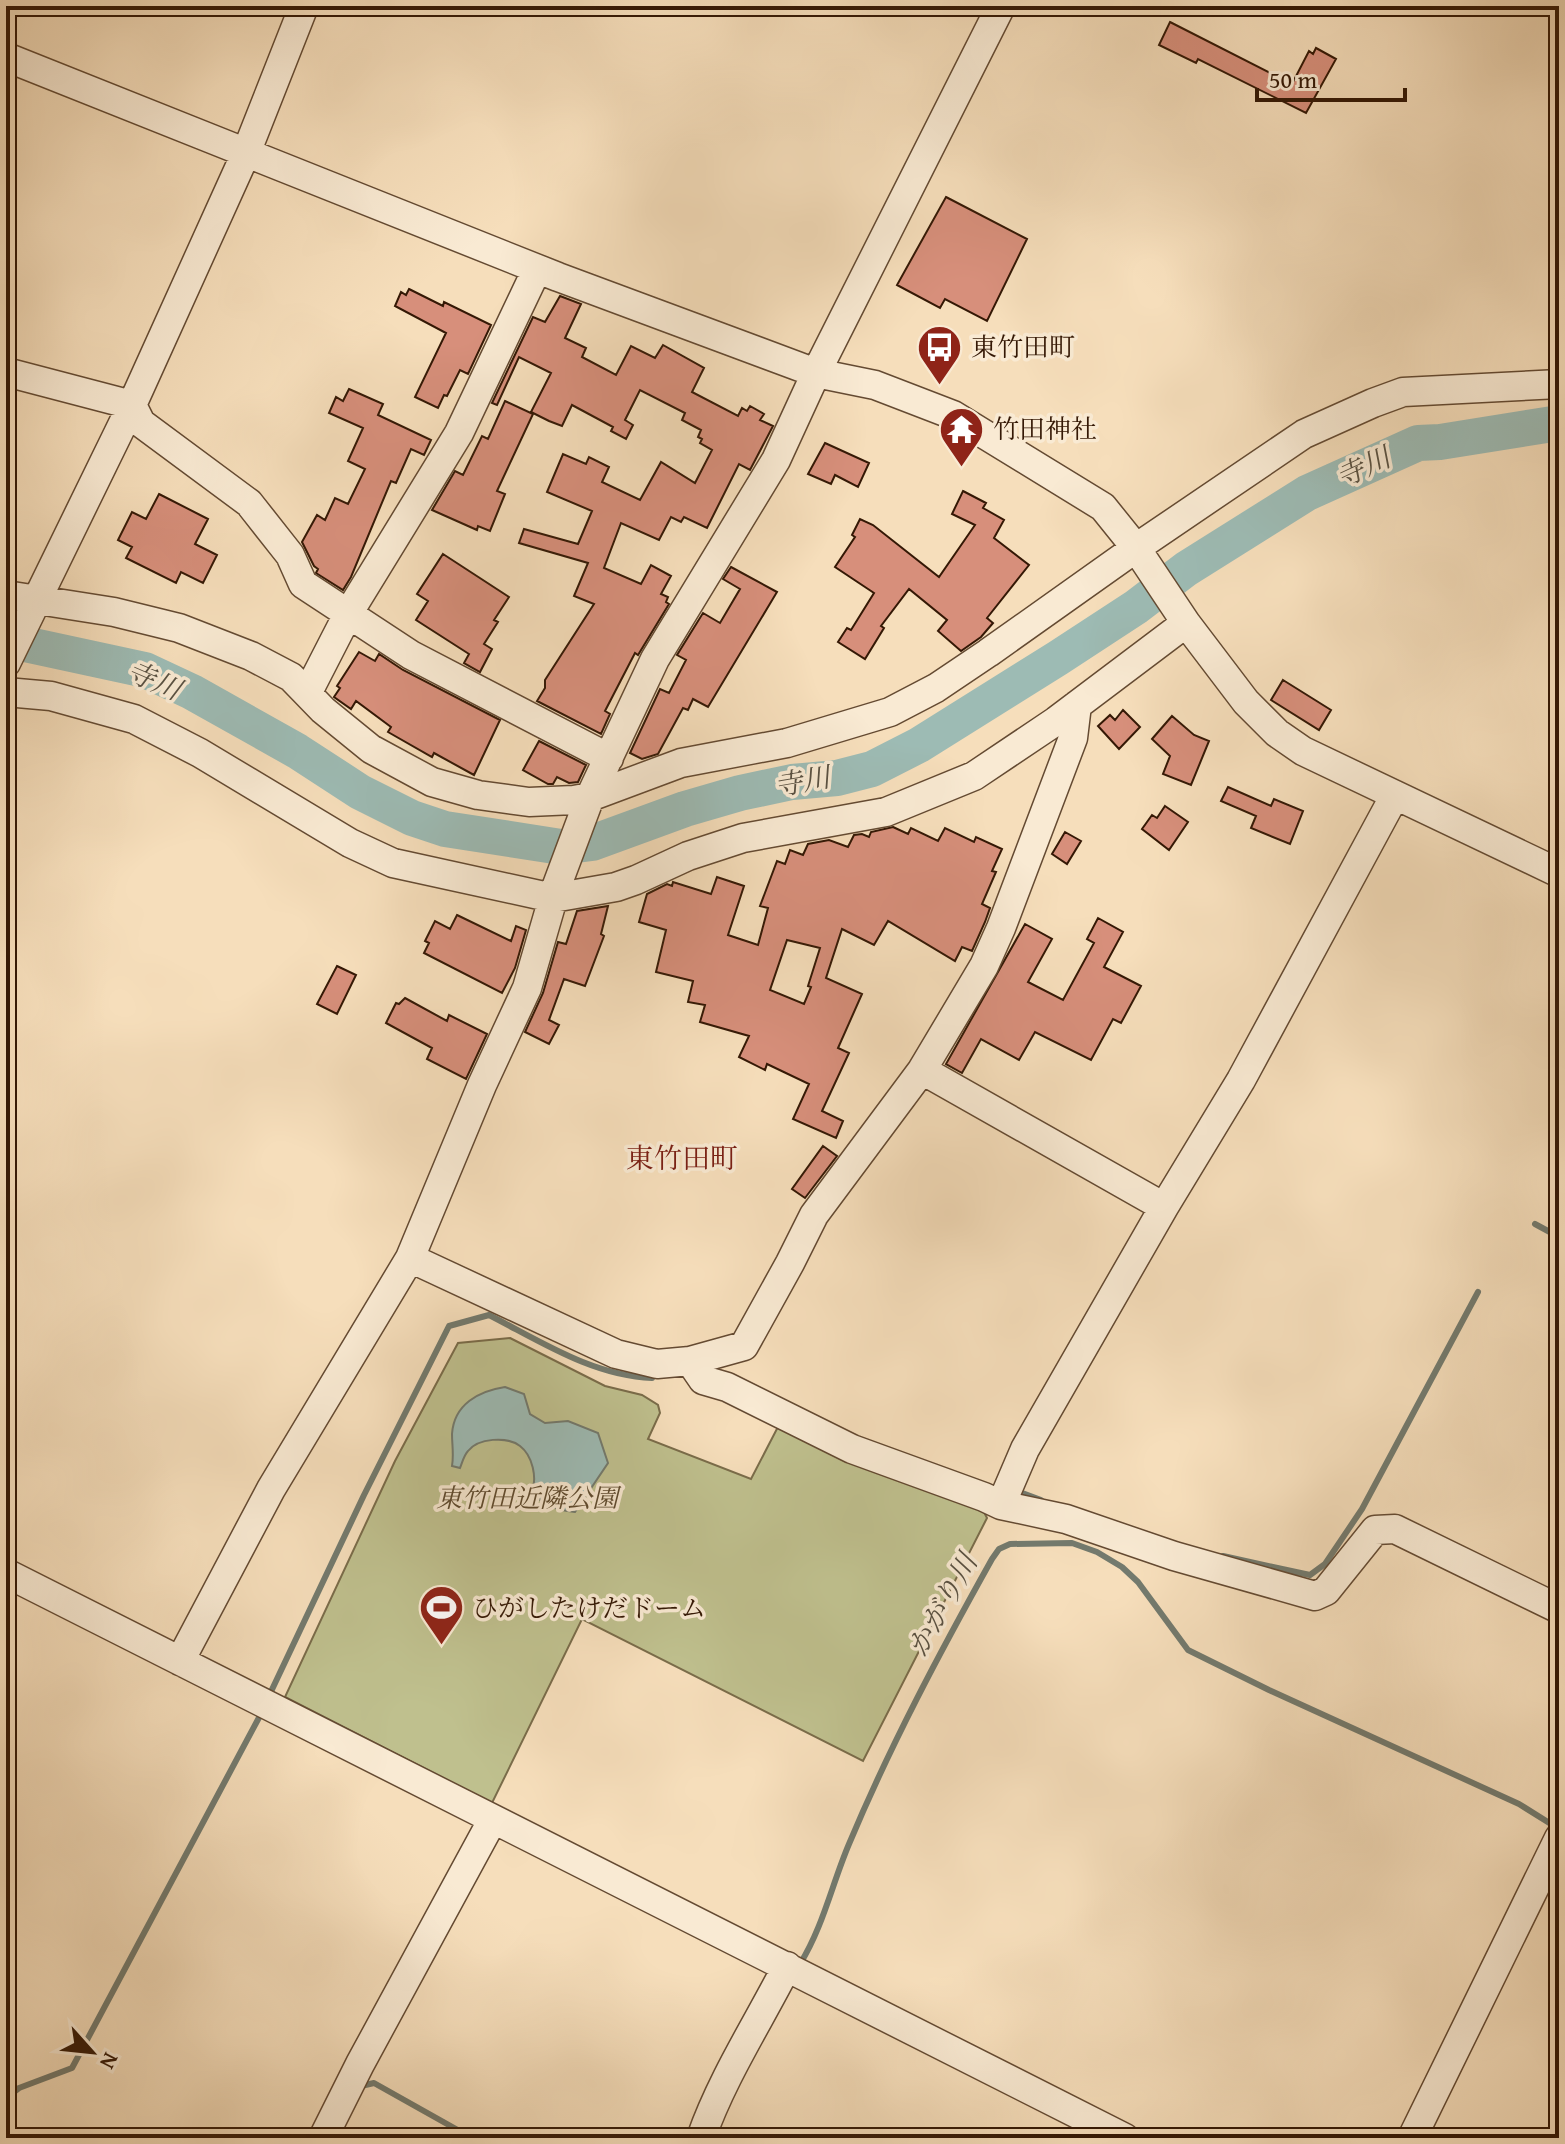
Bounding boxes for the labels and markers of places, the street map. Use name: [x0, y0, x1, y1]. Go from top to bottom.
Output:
bus stop icon: 東竹田町: [916, 323, 964, 386]
place label: 東竹田町: [971, 327, 1075, 366]
temple icon: 竹田神社: [938, 405, 986, 468]
place label: 竹田神社: [993, 409, 1097, 448]
sports icon: ひがしたけだドーム: [417, 1584, 465, 1647]
place label: ひがしたけだドーム: [472, 1588, 706, 1627]

